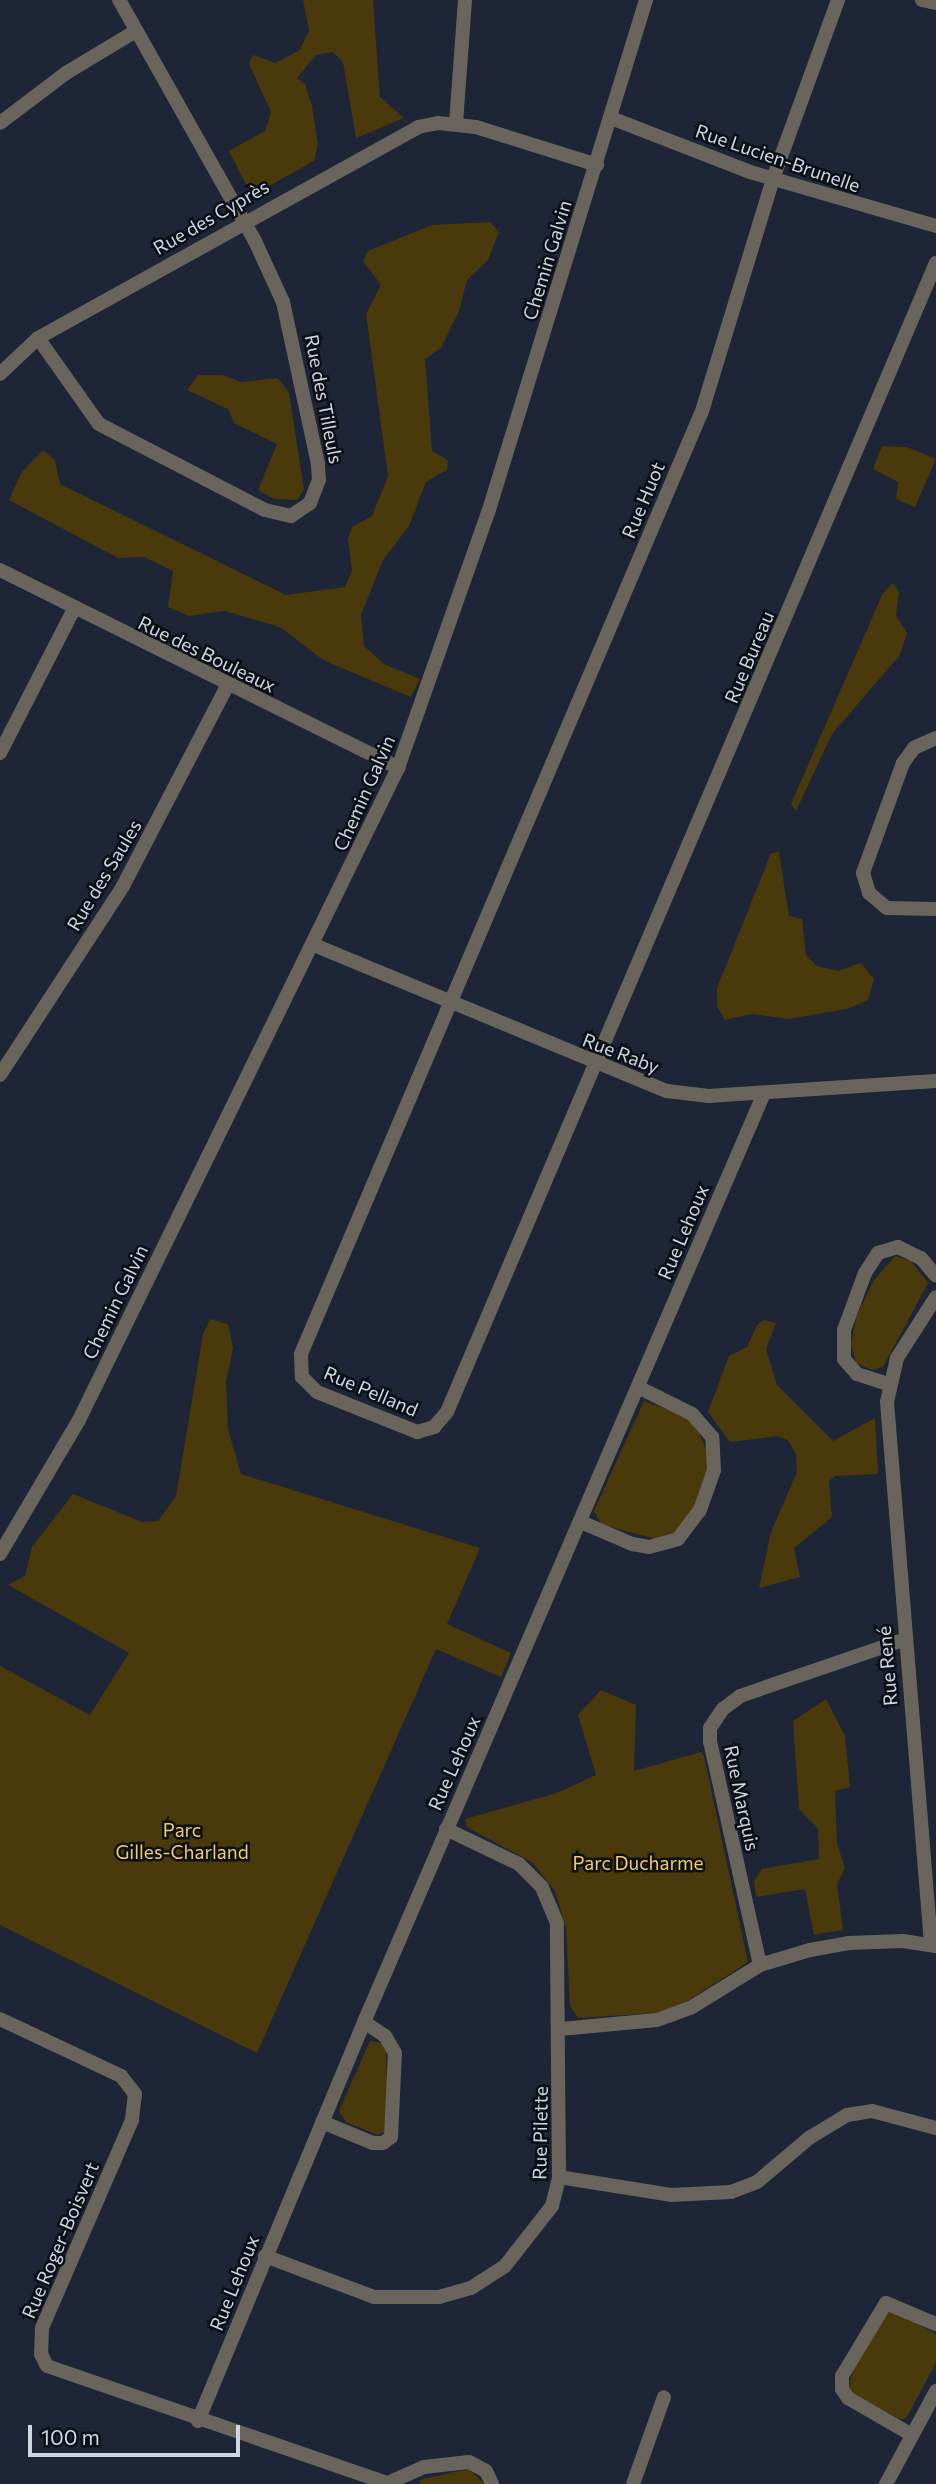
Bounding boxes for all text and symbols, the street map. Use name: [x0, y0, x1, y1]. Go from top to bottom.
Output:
street label: Rue Lucien-Brunelle: [693, 119, 863, 197]
street label: Rue des Cyprès: [149, 175, 273, 259]
street label: Chemin Galvin: [518, 197, 576, 323]
street label: Rue des Tilleuls: [300, 333, 348, 465]
street label: Rue Huot: [617, 458, 669, 542]
street label: Rue Bureau: [719, 608, 779, 706]
street label: Rue des Bouleaux: [135, 611, 279, 697]
street label: Chemin Galvin: [328, 732, 400, 854]
street label: Rue des Saules: [62, 815, 146, 935]
street label: Rue Raby: [579, 1028, 663, 1078]
street label: Rue Lehoux: [653, 1181, 713, 1283]
street label: Chemin Galvin: [78, 1241, 152, 1363]
street label: Rue Pelland: [321, 1361, 421, 1421]
street label: Rue René: [872, 1625, 902, 1707]
street label: Rue Lehoux: [423, 1712, 485, 1814]
street label: Rue Marquis: [720, 1743, 764, 1853]
park label: Parc Gilles-Charland: [115, 1819, 249, 1863]
park label: Parc Ducharme: [572, 1852, 704, 1874]
street label: Rue Pilette: [528, 2086, 552, 2180]
street label: Rue Roger-Boisvert: [17, 2158, 103, 2322]
street label: Rue Lehoux: [205, 2232, 263, 2334]
scale bar: [32, 2410, 243, 2454]
text: 100 m: [41, 2424, 100, 2449]

